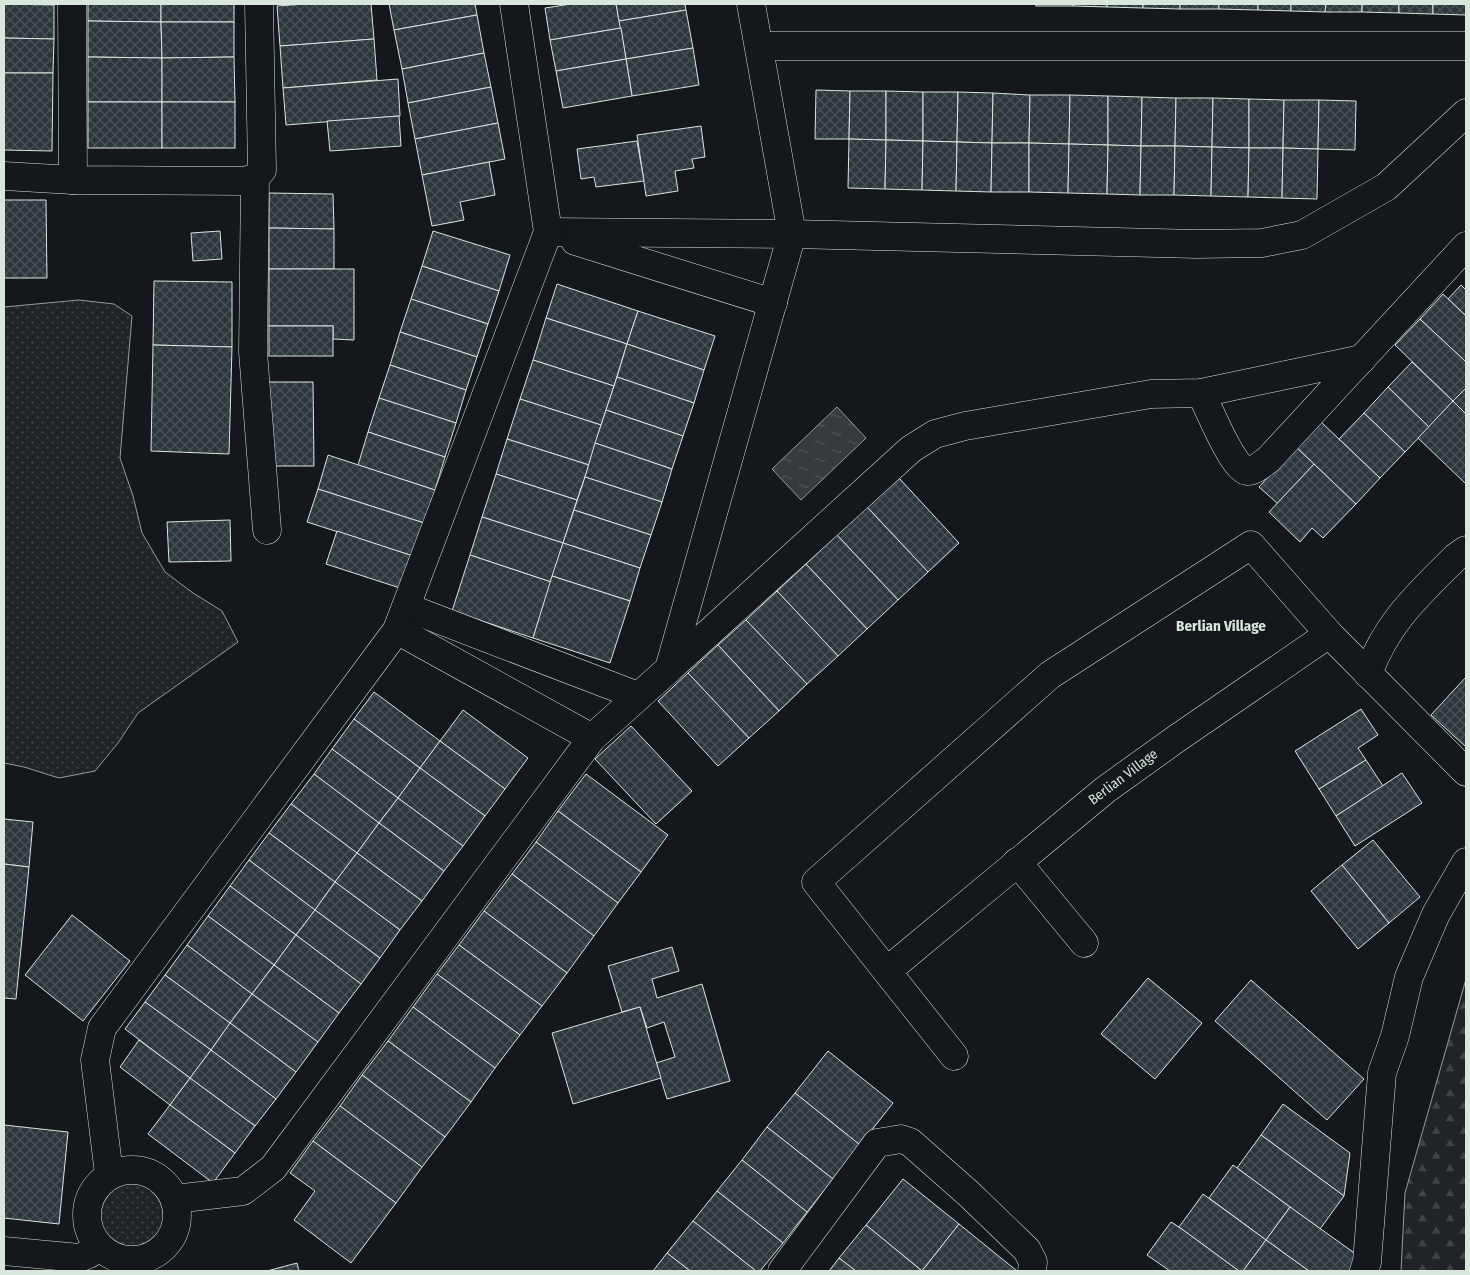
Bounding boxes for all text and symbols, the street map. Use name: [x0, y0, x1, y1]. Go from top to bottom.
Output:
district label: Berlian Village: [1176, 617, 1266, 635]
street label: Berlian Village: [1085, 745, 1161, 809]

